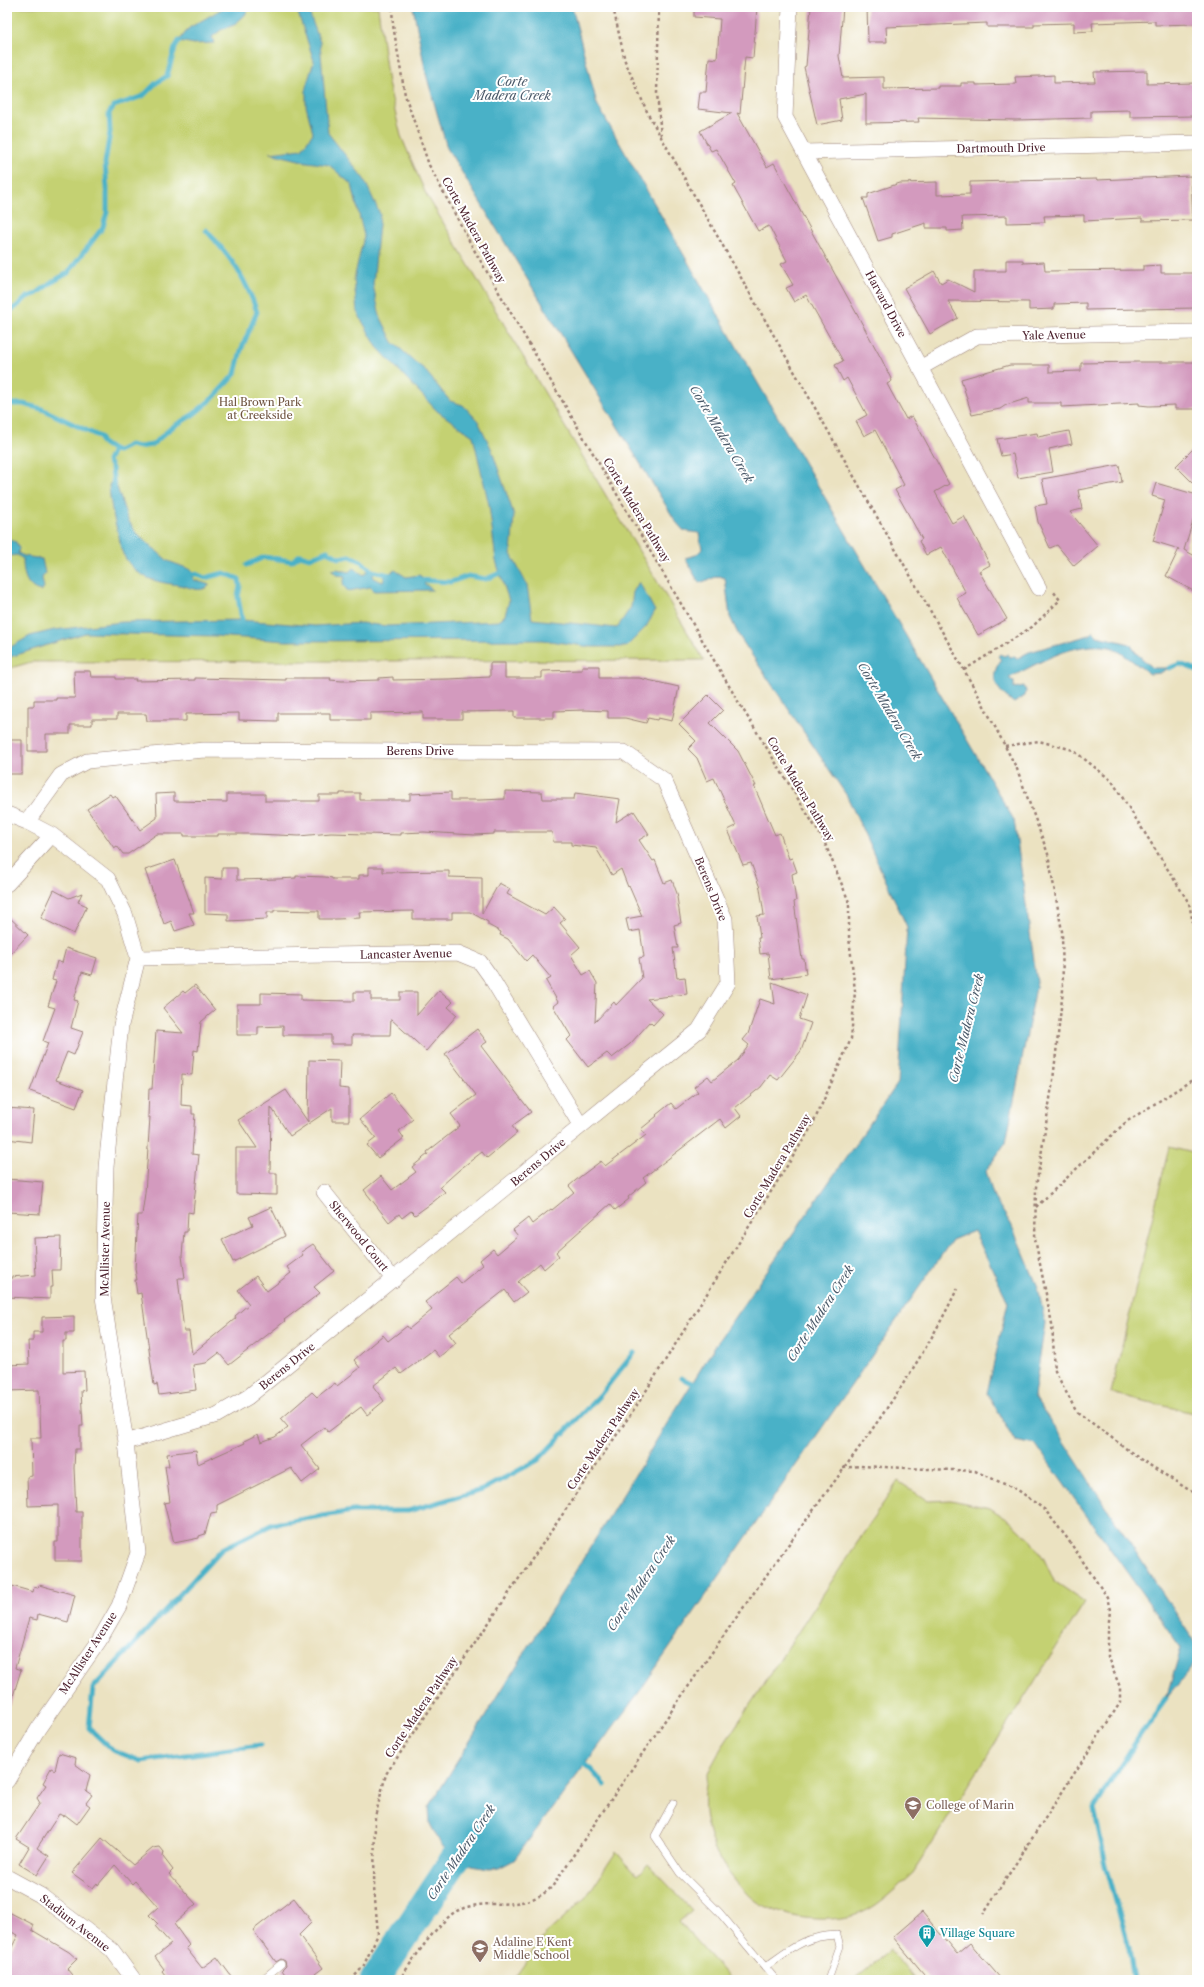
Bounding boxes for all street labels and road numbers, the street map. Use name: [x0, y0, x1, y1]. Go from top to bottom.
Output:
street label: Dartmouth Drive: [956, 140, 1046, 156]
street label: Corte Madera Pathway: [439, 174, 510, 286]
street label: Harvard Drive: [862, 268, 910, 340]
street label: Yale Avenue: [1021, 327, 1086, 343]
street label: Corte Madera Pathway: [600, 455, 674, 566]
street label: Corte Madera Pathway: [764, 734, 838, 845]
street label: Berens Drive: [386, 744, 454, 758]
street label: Berens Drive: [692, 855, 730, 923]
street label: Lancaster Avenue: [360, 946, 452, 962]
street label: Corte Madera Pathway: [740, 1110, 814, 1221]
street label: Berens Drive: [508, 1135, 568, 1189]
street label: Sherwood Court: [326, 1198, 392, 1274]
street label: McAllister Avenue: [97, 1201, 113, 1297]
street label: Berens Drive: [256, 1339, 318, 1393]
street label: Corte Madera Pathway: [564, 1385, 643, 1492]
street label: McAllister Avenue: [56, 1609, 120, 1697]
street label: Corte Madera Pathway: [382, 1653, 461, 1760]
street label: Stadium Avenue: [37, 1891, 113, 1955]

